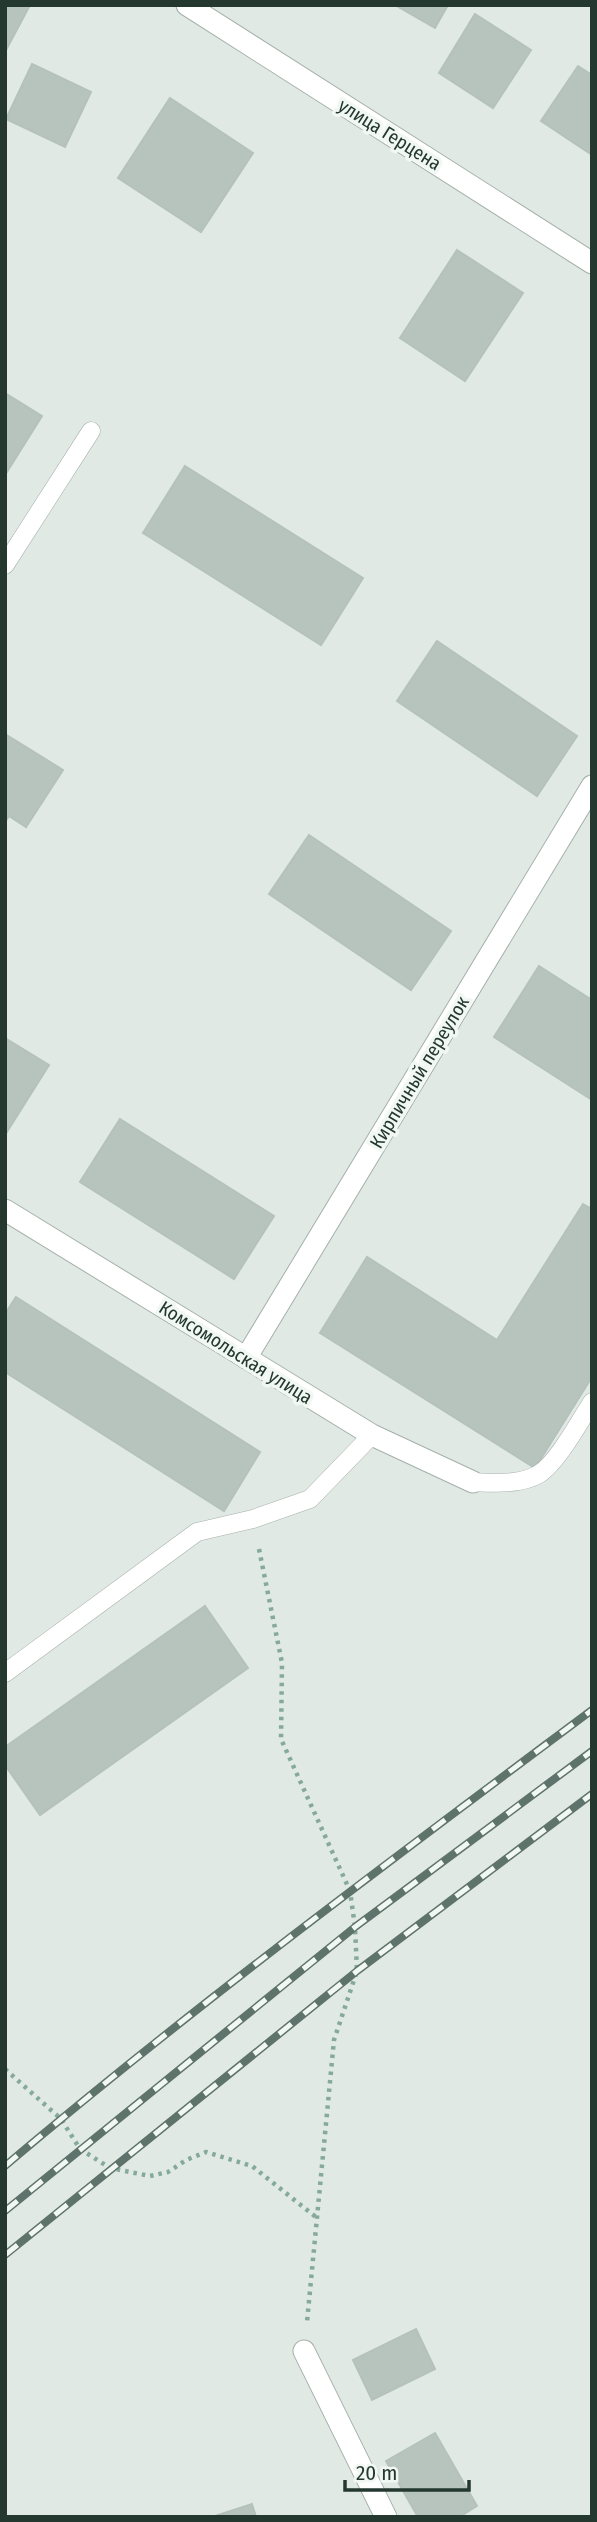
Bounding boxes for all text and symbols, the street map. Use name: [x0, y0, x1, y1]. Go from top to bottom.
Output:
street label: улица Герцена: [334, 94, 445, 175]
street label: Кирпичный переулок: [365, 992, 474, 1152]
street label: Комсомольская улица: [155, 1296, 317, 1409]
scale bar: [345, 2448, 469, 2492]
text: 20 m: [356, 2460, 397, 2486]

